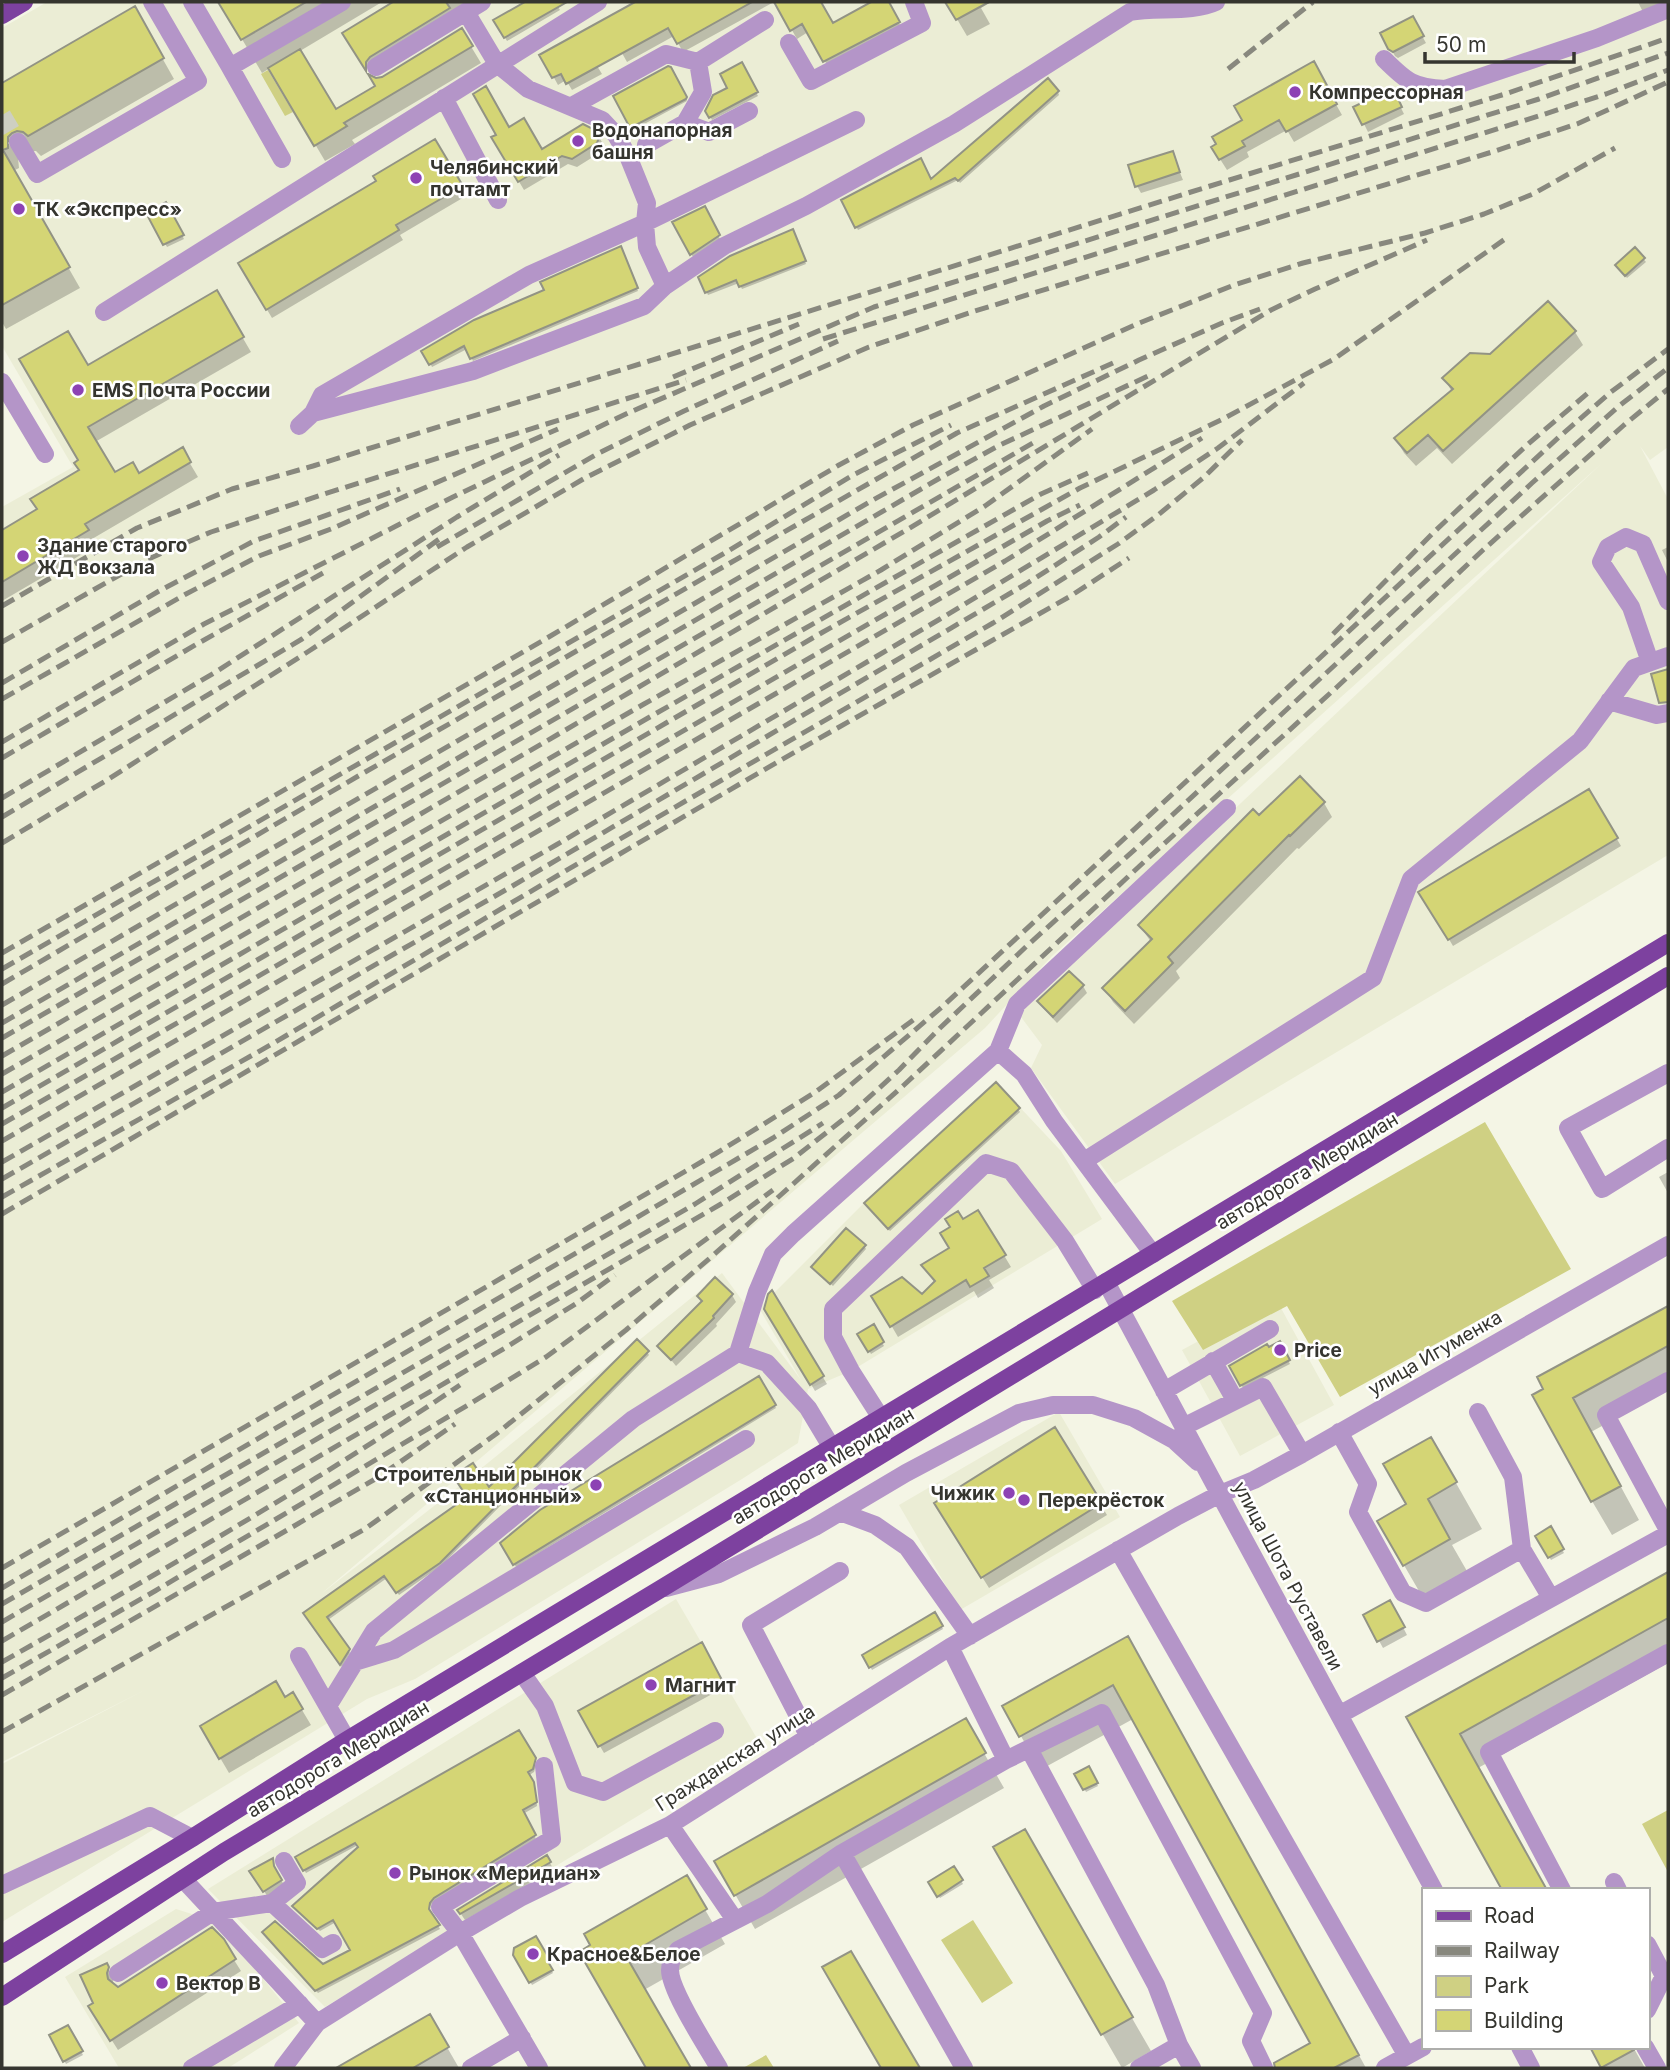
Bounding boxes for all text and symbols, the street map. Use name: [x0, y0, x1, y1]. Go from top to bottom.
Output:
scale bar: [1425, 21, 1574, 65]
text: 50 m: [1436, 32, 1486, 57]
place label: Компрессорная: [1309, 81, 1464, 104]
marker: Компрессорная: [1287, 84, 1303, 100]
place label: Водонапорная башня: [592, 119, 733, 164]
marker: Водонапорная башня: [570, 133, 586, 149]
place label: Челябинский почтамт: [430, 156, 558, 201]
marker: Челябинский почтамт: [408, 170, 424, 186]
place label: ТК «Экспресс»: [33, 198, 182, 221]
marker: ТК «Экспресс»: [11, 201, 27, 217]
place label: EMS Почта России: [92, 379, 270, 402]
marker: EMS Почта России: [70, 382, 86, 398]
place label: Здание старого ЖД вокзала: [37, 534, 188, 579]
marker: Здание старого ЖД вокзала: [15, 548, 31, 564]
street label: автодорога Меридиан: [1212, 1108, 1402, 1234]
street label: улица Игуменка: [1364, 1305, 1506, 1401]
place label: Price: [1294, 1339, 1342, 1362]
marker: Price: [1272, 1342, 1288, 1358]
street label: автодорога Меридиан: [728, 1403, 918, 1529]
place label: Строительный рынок «Станционный»: [374, 1463, 582, 1508]
marker: Строительный рынок «Станционный»: [588, 1477, 604, 1493]
street label: улица Шота Руставели: [1228, 1478, 1348, 1674]
place label: Чижик: [930, 1482, 995, 1505]
marker: Чижик: [1001, 1485, 1017, 1501]
place label: Перекрёсток: [1038, 1489, 1164, 1512]
marker: Перекрёсток: [1016, 1492, 1032, 1508]
place label: Магнит: [665, 1674, 736, 1697]
marker: Магнит: [643, 1677, 659, 1693]
street label: автодорога Меридиан: [243, 1696, 433, 1822]
street label: Гражданская улица: [651, 1700, 819, 1816]
place label: Рынок «Меридиан»: [409, 1862, 601, 1885]
marker: Рынок «Меридиан»: [387, 1865, 403, 1881]
legend: [1422, 1888, 1649, 2049]
text: Road: [1484, 1903, 1535, 1928]
text: Railway: [1484, 1938, 1560, 1963]
place label: Красное&Белое: [547, 1943, 701, 1966]
marker: Красное&Белое: [525, 1946, 541, 1962]
place label: Вектор В: [176, 1972, 261, 1995]
text: Park: [1484, 1973, 1529, 1998]
marker: Вектор В: [154, 1975, 170, 1991]
text: Building: [1484, 2008, 1564, 2033]

